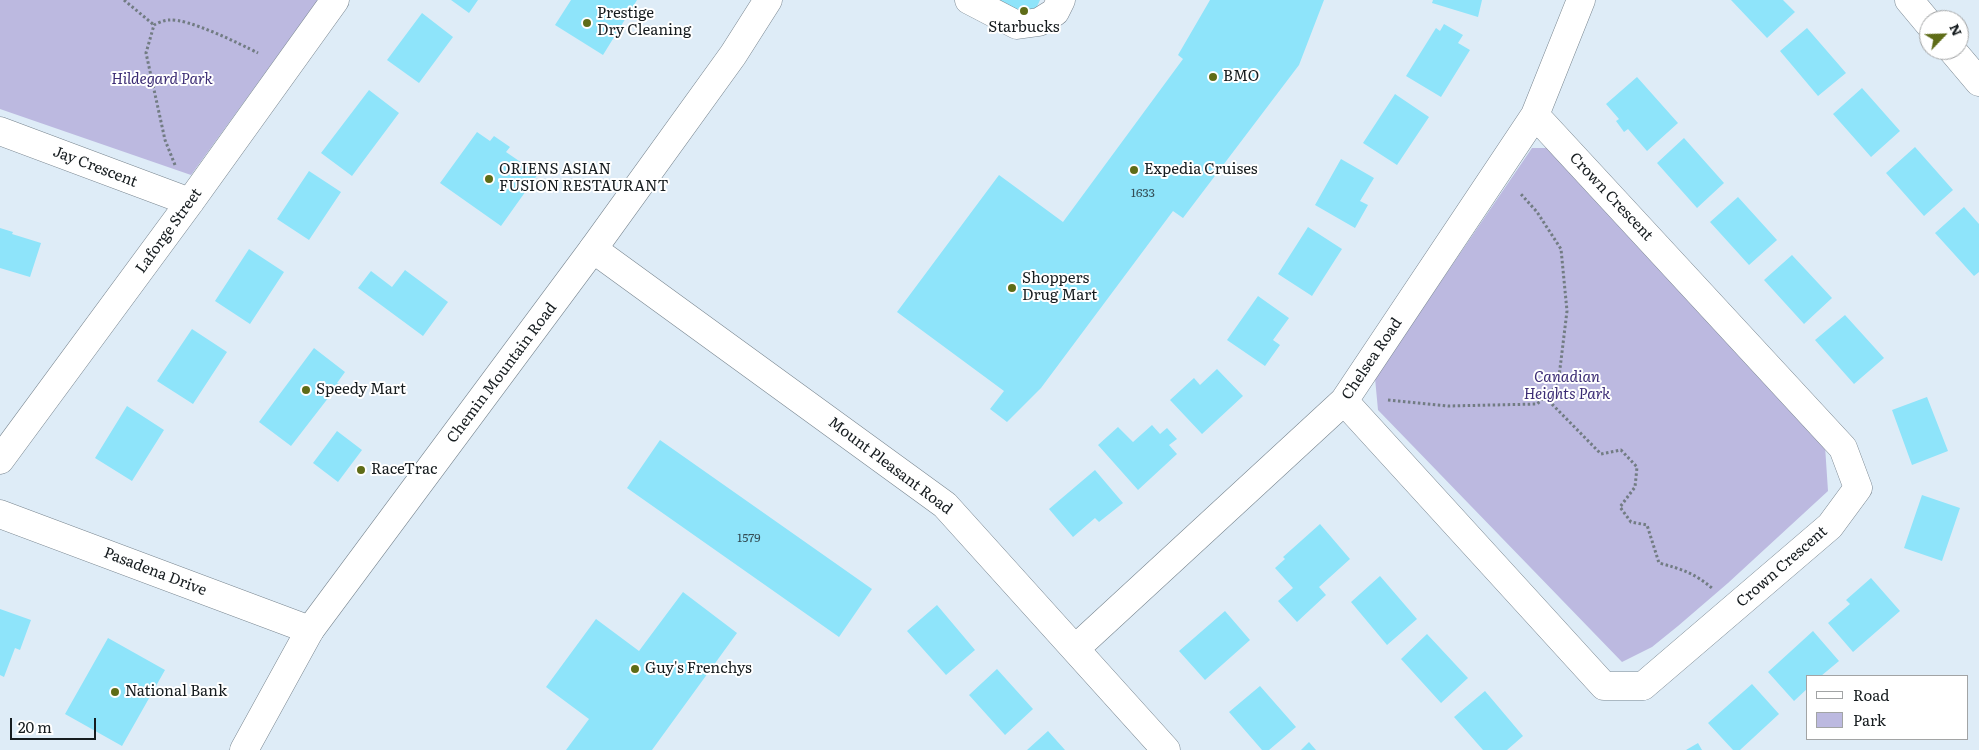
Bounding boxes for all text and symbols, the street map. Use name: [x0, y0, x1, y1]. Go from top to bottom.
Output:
place label: Prestige Dry Cleaning: [597, 5, 691, 40]
marker: Starbucks: [1018, 5, 1030, 17]
north arrow: [1919, 10, 1969, 60]
marker: Prestige Dry Cleaning: [581, 17, 593, 29]
place label: Starbucks: [988, 19, 1060, 37]
text: N: [1945, 20, 1968, 39]
place label: BMO: [1223, 68, 1259, 86]
park label: Hildegard Park: [111, 71, 213, 89]
marker: BMO: [1207, 71, 1219, 83]
street label: Jay Crescent: [50, 143, 140, 191]
street label: Crown Crescent: [1565, 149, 1657, 245]
place label: ORIENS ASIAN FUSION RESTAURANT: [499, 161, 669, 196]
place label: Expedia Cruises: [1144, 161, 1258, 179]
marker: Expedia Cruises: [1128, 164, 1140, 176]
marker: ORIENS ASIAN FUSION RESTAURANT: [483, 173, 495, 185]
street label: Laforge Street: [132, 185, 206, 277]
house number: 1633: [1131, 186, 1155, 200]
place label: Shoppers Drug Mart: [1022, 270, 1097, 305]
marker: Shoppers Drug Mart: [1006, 282, 1018, 294]
street label: Chemin Mountain Road: [443, 299, 561, 447]
street label: Chelsea Road: [1338, 315, 1406, 403]
park label: Canadian Heights Park: [1524, 369, 1610, 404]
place label: Speedy Mart: [316, 381, 406, 399]
marker: Speedy Mart: [300, 384, 312, 396]
street label: Mount Pleasant Road: [824, 413, 956, 519]
place label: RaceTrac: [371, 461, 437, 479]
marker: RaceTrac: [355, 464, 367, 476]
street label: Crown Crescent: [1733, 523, 1831, 611]
house number: 1579: [737, 531, 761, 545]
street label: Pasadena Drive: [101, 544, 209, 600]
place label: Guy's Frenchys: [645, 660, 752, 678]
marker: Guy's Frenchys: [629, 663, 641, 675]
legend: [1806, 675, 1969, 740]
place label: National Bank: [125, 683, 227, 701]
text: Road: [1853, 683, 1889, 706]
marker: National Bank: [109, 686, 121, 698]
scale bar: [12, 708, 99, 740]
text: Park: [1853, 708, 1886, 731]
text: 20 m: [18, 715, 52, 738]

